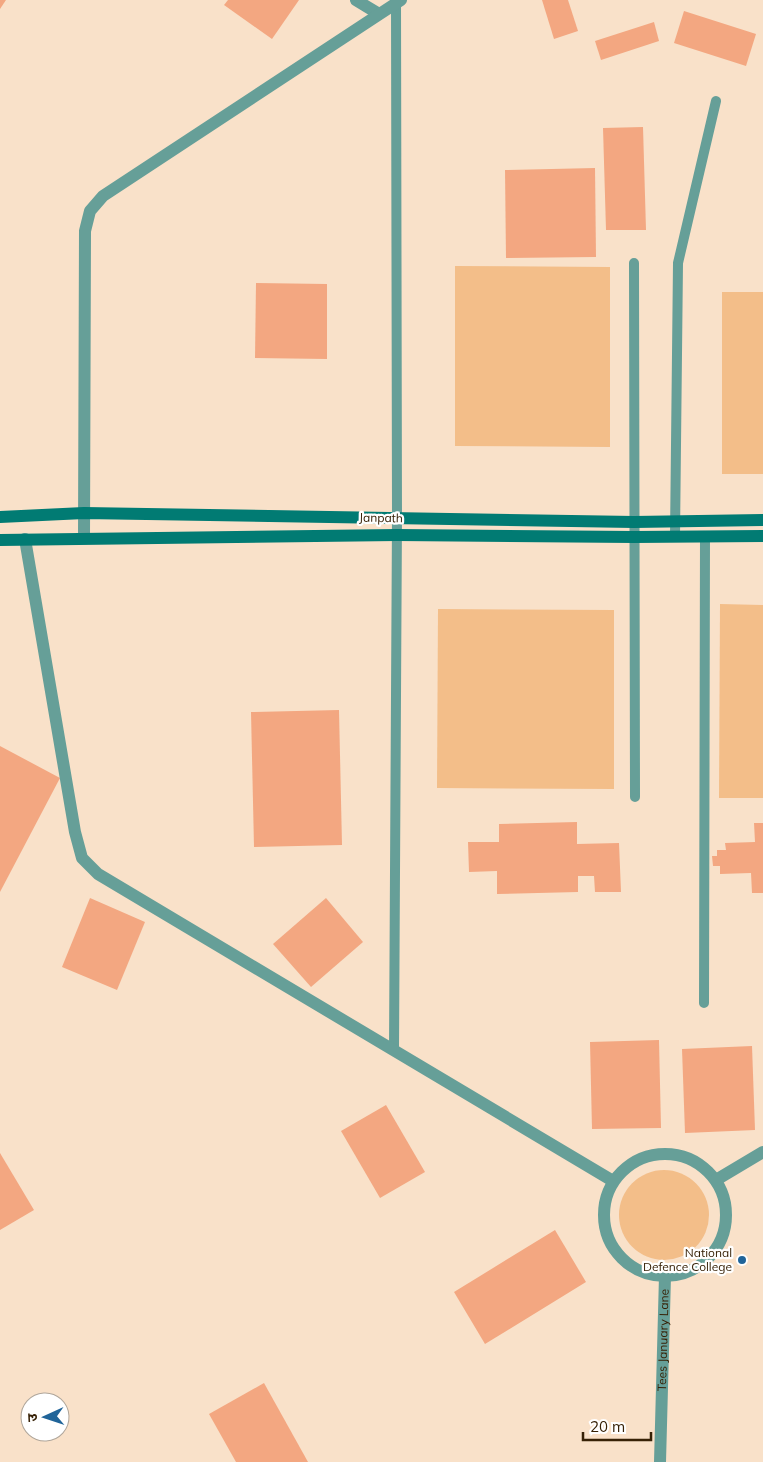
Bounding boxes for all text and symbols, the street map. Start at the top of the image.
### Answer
street label: Janpath [359,510,403,525]
place label: National Defence College [643,1245,732,1274]
marker: National Defence College [736,1254,748,1266]
street label: Tees January Lane [654,1289,672,1391]
north arrow [20,1392,70,1442]
scale bar [583,1410,650,1442]
text: उ [23,1412,41,1422]
text: 20 m [590,1417,625,1436]

